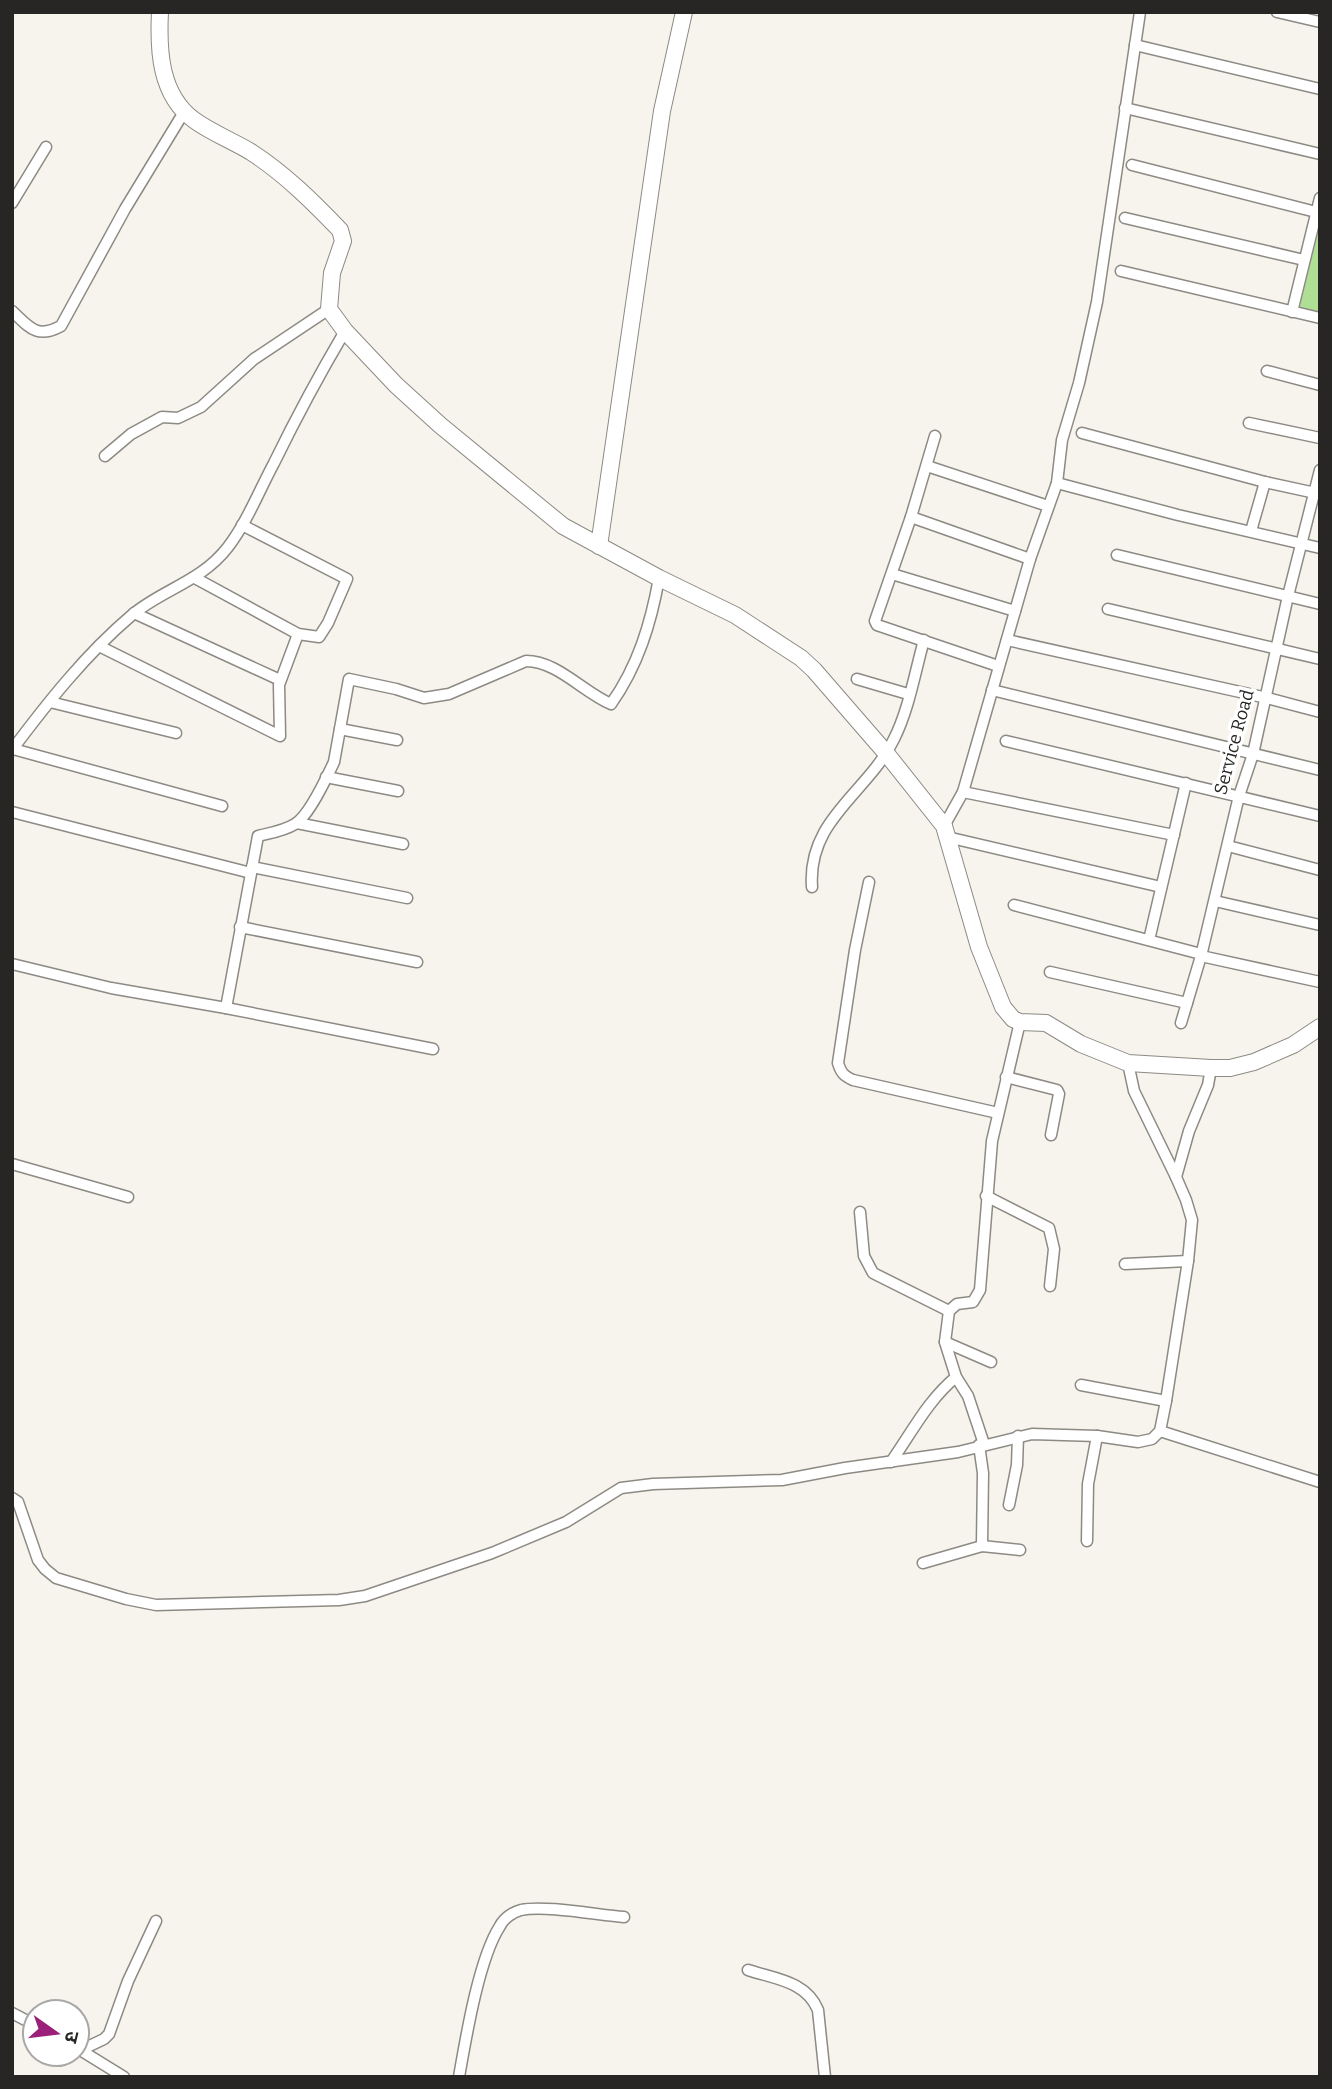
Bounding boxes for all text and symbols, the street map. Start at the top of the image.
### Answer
street label: Service Road [1209,687,1259,797]
north arrow [21,1998,91,2068]
text: उ [59,2029,85,2046]

